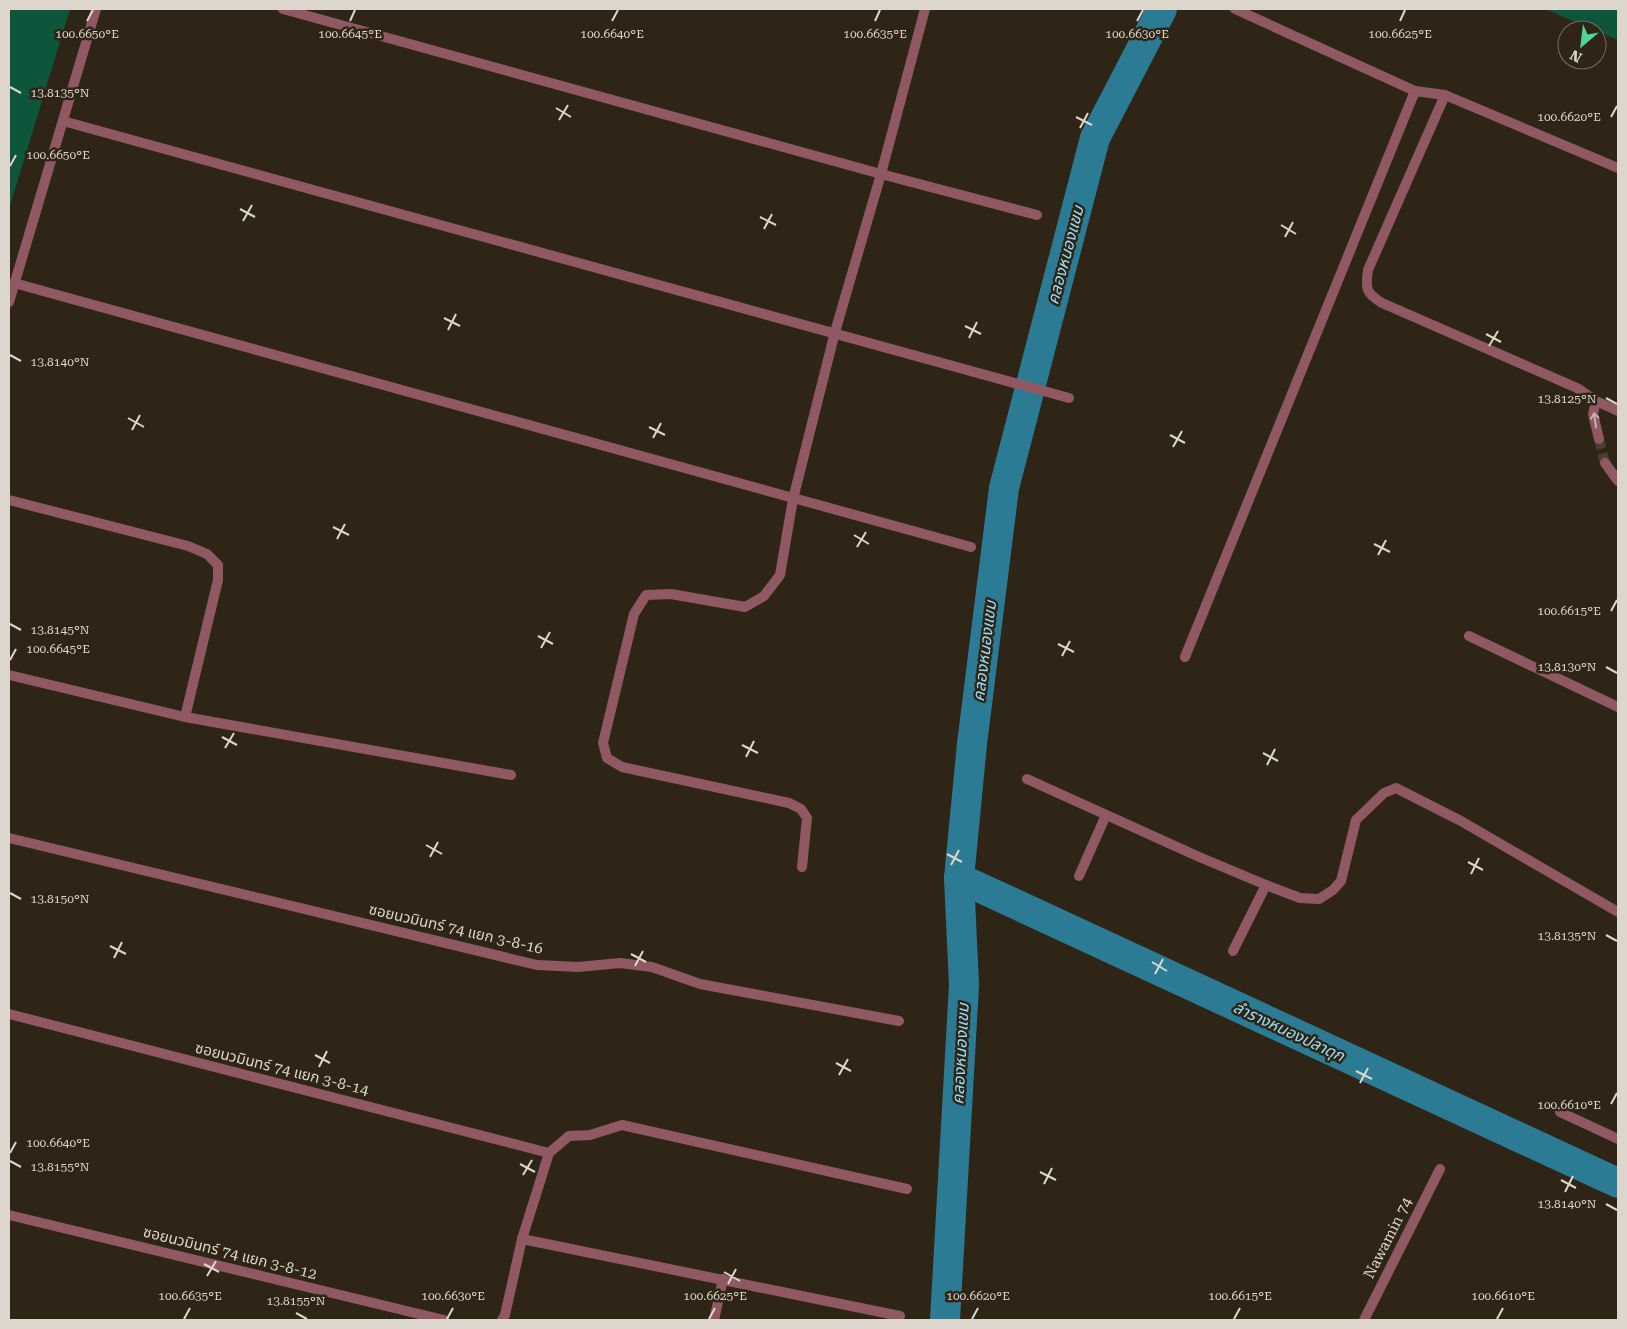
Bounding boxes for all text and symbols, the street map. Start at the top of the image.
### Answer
north arrow [1557,20,1607,70]
text: 100.6650°E [55,27,119,41]
text: 100.6645°E [318,27,382,41]
text: 100.6640°E [580,27,644,41]
text: 100.6635°E [843,27,907,41]
text: 100.6630°E [1105,27,1169,41]
text: 100.6625°E [1368,27,1432,41]
text: N [1567,47,1584,66]
text: 13.8135°N [31,86,90,100]
text: 100.6620°E [1537,110,1601,124]
text: 100.6650°E [26,148,90,162]
water label: คลองหนองแขม [1043,203,1088,306]
text: 13.8140°N [31,355,90,369]
text: 13.8125°N [1538,392,1597,406]
one-way arrow [1590,412,1600,428]
water label: คลองหนองแขม [969,599,1000,702]
text: 100.6615°E [1537,604,1601,618]
text: 13.8145°N [31,623,90,637]
text: 100.6645°E [26,642,90,656]
text: 13.8130°N [1538,660,1597,674]
text: 13.8150°N [31,892,90,906]
street label: ซอยนวมินทร์ 74 แยก 3-8-16 [367,900,545,958]
text: 13.8135°N [1538,929,1597,943]
water label: ลำรางหนองปลาดุก [1230,997,1349,1067]
water label: คลองหนองแขม [948,1002,973,1105]
street label: ซอยนวมินทร์ 74 แยก 3-8-14 [193,1039,371,1099]
text: 100.6610°E [1537,1098,1601,1112]
text: 100.6640°E [26,1136,90,1150]
text: 13.8155°N [31,1160,90,1174]
street label: Nawamin 74 [1360,1194,1416,1282]
text: 13.8140°N [1538,1197,1597,1211]
street label: ซอยนวมินทร์ 74 แยก 3-8-12 [141,1223,319,1283]
text: 100.6635°E [158,1289,222,1303]
text: 100.6630°E [421,1289,485,1303]
text: 100.6625°E [683,1289,747,1303]
text: 100.6620°E [946,1289,1010,1303]
text: 100.6615°E [1208,1289,1272,1303]
text: 100.6610°E [1471,1289,1535,1303]
text: 13.8155°N [267,1294,326,1308]

